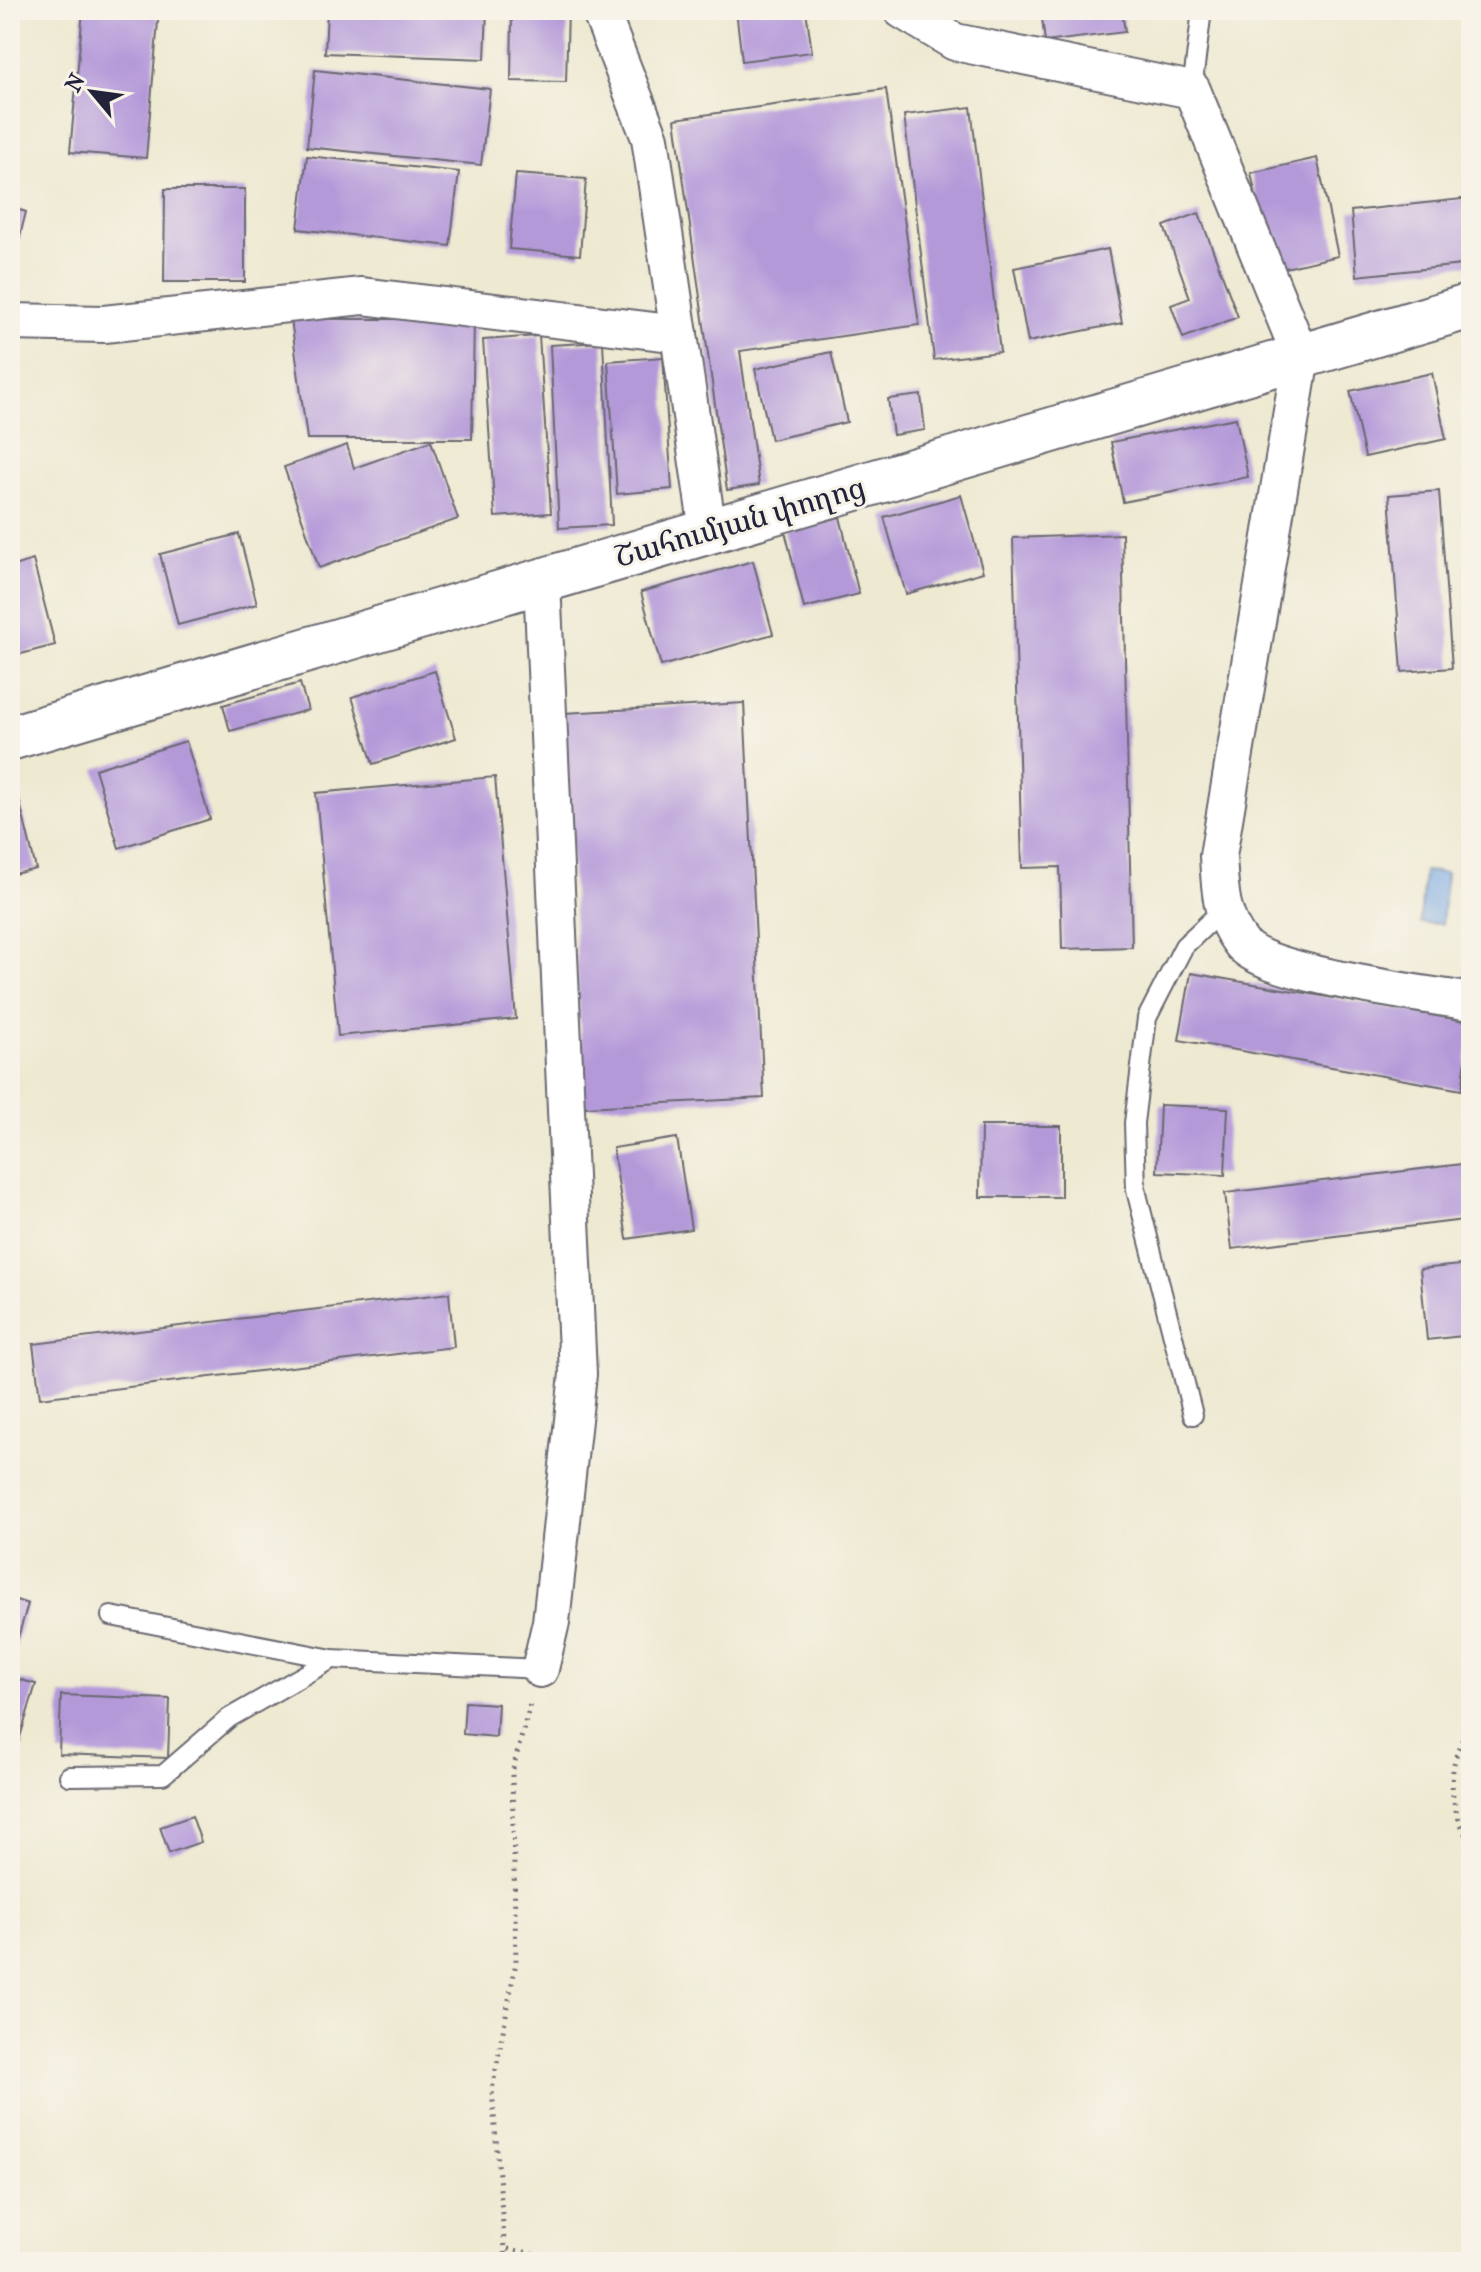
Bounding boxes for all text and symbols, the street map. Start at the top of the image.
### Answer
north arrow [52,52,132,132]
text: N [60,69,91,96]
street label: Շահումյան փողոց [611,470,869,575]

